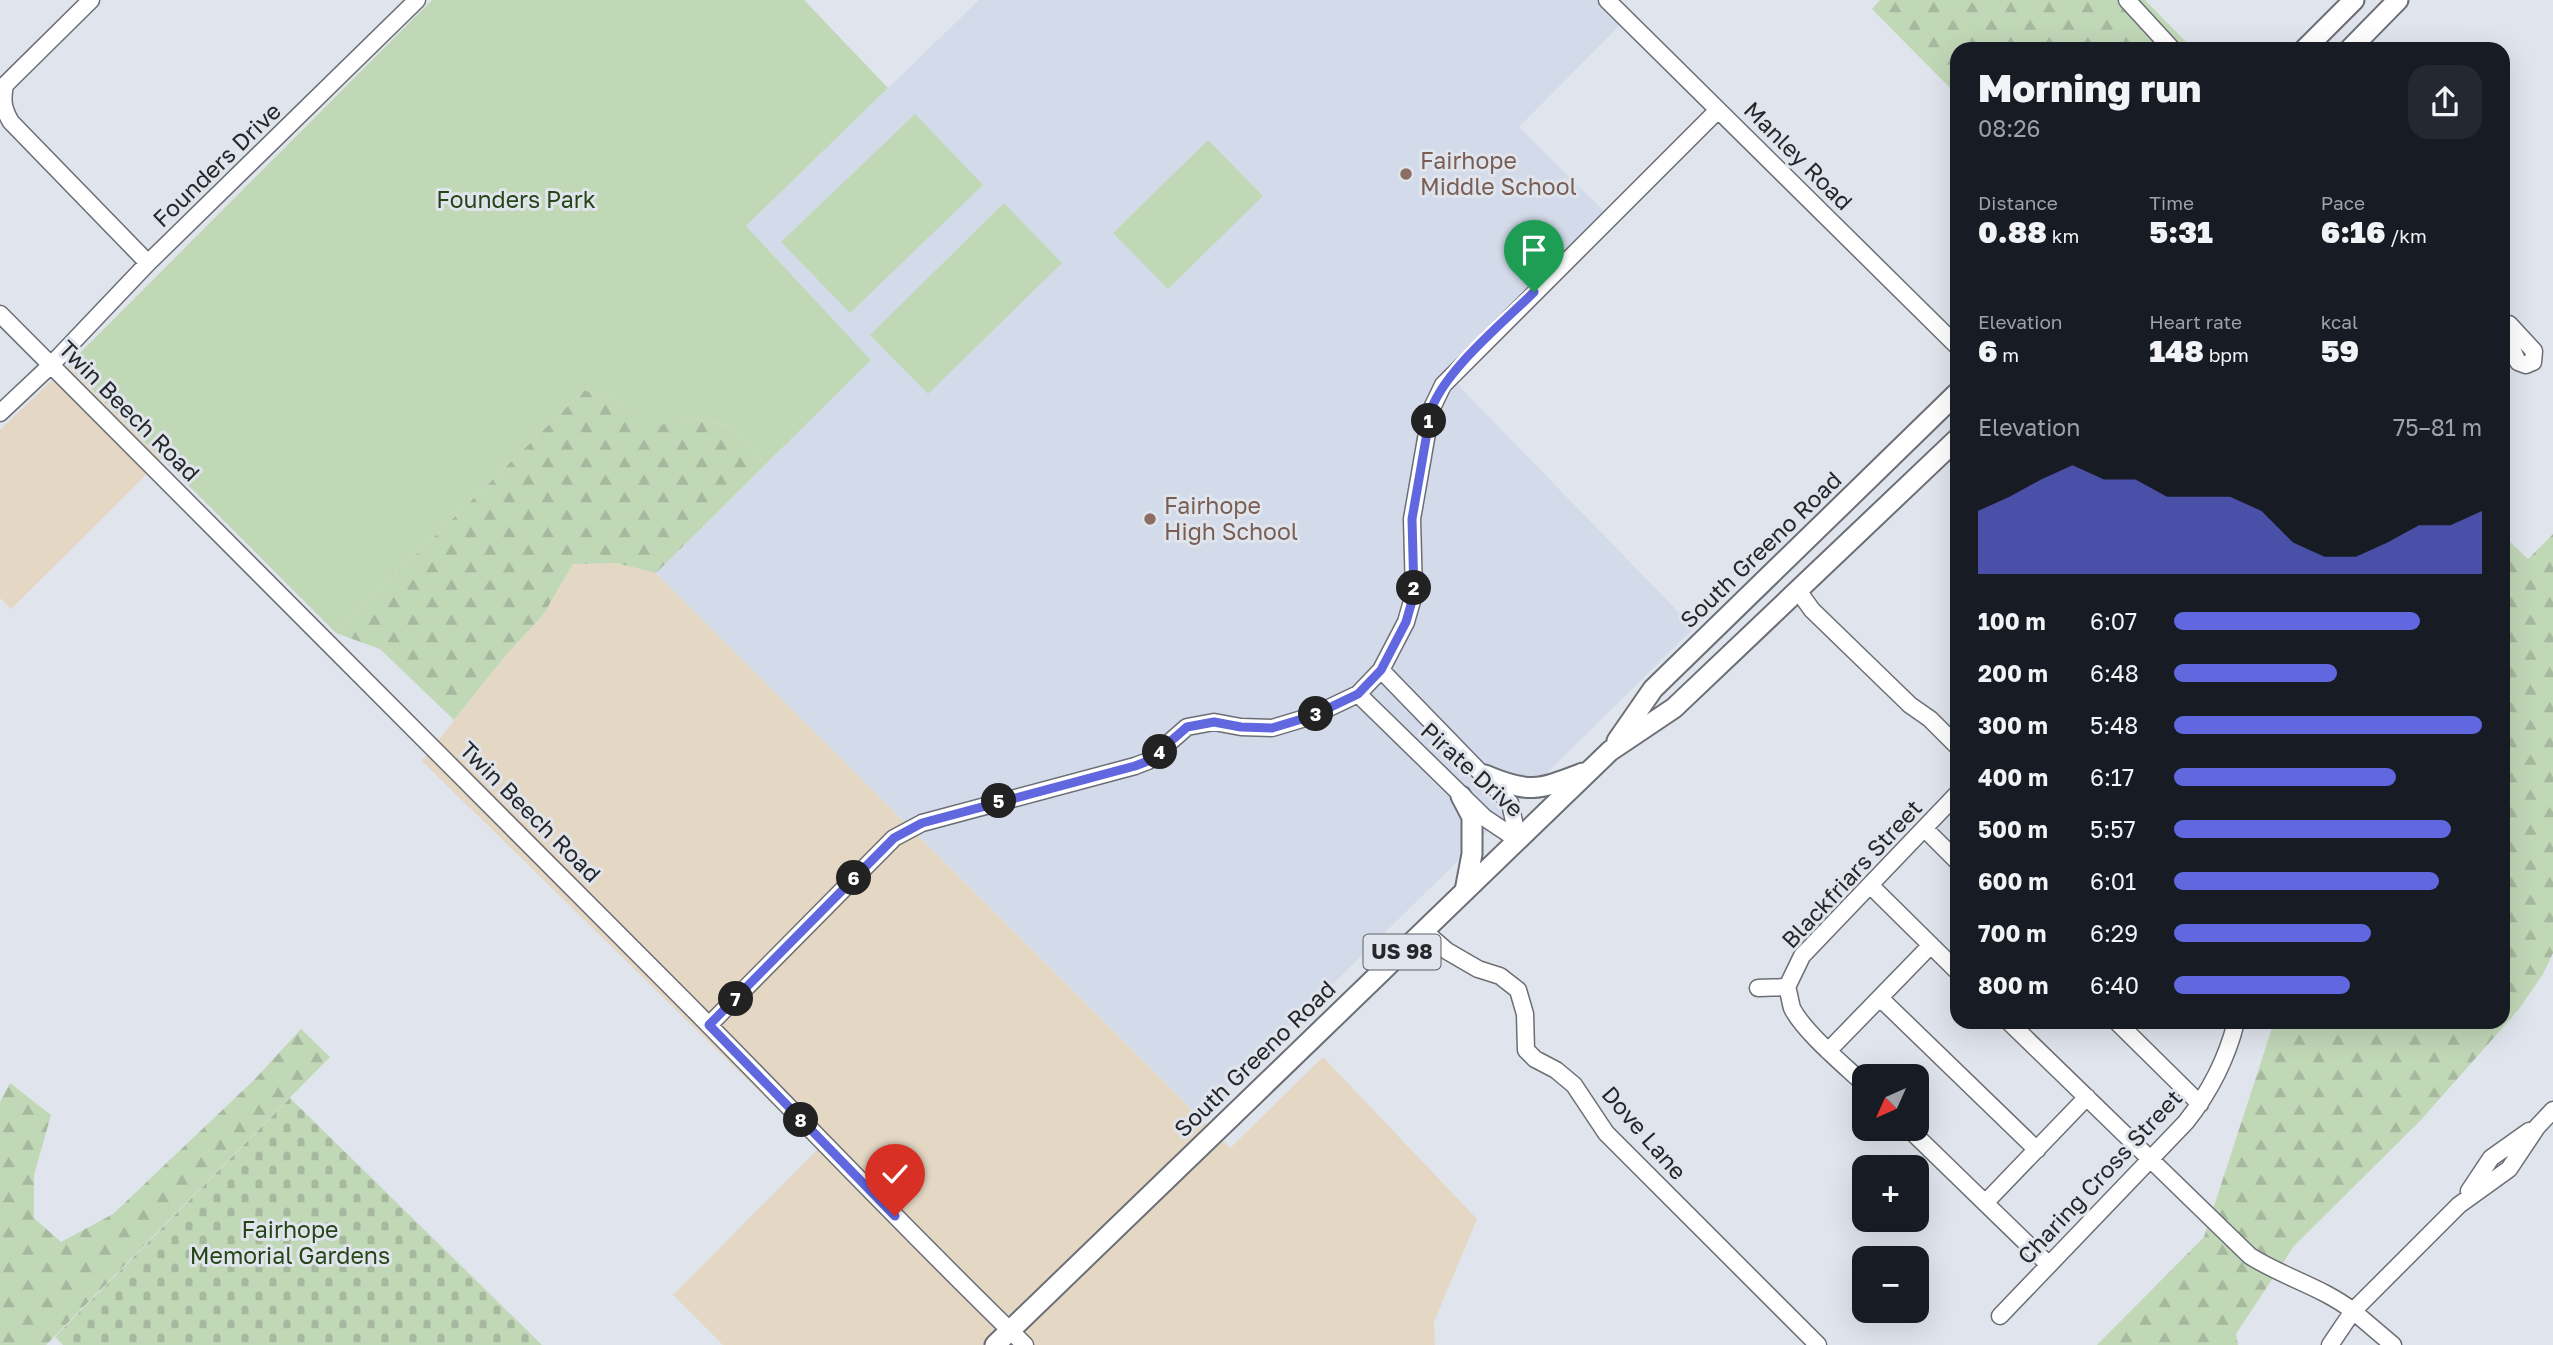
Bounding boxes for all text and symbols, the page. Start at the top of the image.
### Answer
text: Morning run [1978,65,2201,110]
button: share [2408,65,2482,139]
street label: Manley Road [1739,95,1859,215]
street label: Founders Drive [147,96,286,232]
text: 08:26 [1978,114,2040,142]
place label: Fairhope Middle School [1420,146,1577,200]
marker: Fairhope Middle School [1398,166,1414,182]
park label: Founders Park [436,185,596,213]
text: Distance [1978,191,2058,214]
text: Time [2149,191,2194,214]
text: Pace [2321,191,2365,214]
text: 0.88 [1978,214,2047,250]
text: 5:31 [2149,214,2213,250]
text: 6:16 [2321,214,2385,250]
pin [1504,220,1564,292]
text: km [2047,224,2079,247]
text: /km [2385,224,2427,247]
icon: arrive [1515,231,1553,269]
text: Elevation [1978,310,2063,333]
text: Heart rate [2149,310,2242,333]
text: kcal [2321,310,2358,333]
text: 6 [1978,333,1998,369]
text: 148 [2149,333,2204,369]
text: 59 [2321,333,2359,369]
street label: Twin Beech Road [53,334,206,487]
text: m [1998,343,2019,366]
text: bpm [2204,343,2249,366]
pin: 1 [1412,404,1446,438]
text: 1 [1424,409,1433,432]
text: Elevation [1978,413,2080,441]
text: 75–81 m [2393,413,2482,441]
street label: South Greeno Road [1674,465,1847,633]
place label: Fairhope High School [1164,491,1298,545]
marker: Fairhope High School [1142,511,1158,527]
pin: 2 [1396,570,1432,606]
text: 2 [1408,576,1419,599]
text: 100 m [1978,607,2046,635]
text: 6:07 [2090,607,2137,635]
text: 200 m [1978,659,2048,687]
text: 6:48 [2090,659,2139,687]
pin: 3 [1298,696,1334,732]
text: 3 [1310,702,1321,725]
text: 300 m [1978,711,2048,739]
text: 5:48 [2090,711,2138,739]
street label: Pirate Drive [1416,716,1530,822]
pin: 4 [1142,734,1178,770]
street label: Twin Beech Road [454,735,607,888]
text: 4 [1154,740,1165,763]
text: 400 m [1978,763,2048,791]
text: 6:17 [2090,763,2134,791]
pin: 5 [982,784,1016,818]
text: 5 [993,789,1004,812]
street label: Blackfriars Street [1775,793,1927,953]
text: 500 m [1978,815,2048,843]
text: 5:57 [2090,815,2136,843]
pin: 6 [836,860,872,896]
text: 6 [847,866,860,889]
text: 600 m [1978,867,2048,895]
text: 6:01 [2090,867,2136,895]
text: 700 m [1978,919,2046,947]
text: 6:29 [2090,919,2138,947]
road number: US 98 [1364,934,1440,970]
text: 800 m [1978,971,2049,999]
text: 6:40 [2090,971,2139,999]
street label: South Greeno Road [1168,974,1341,1142]
pin: 7 [718,982,754,1016]
text: 7 [730,987,741,1010]
north arrow [1852,1064,1928,1141]
map controls [1852,1064,1929,1323]
street label: Dove Lane [1597,1080,1693,1185]
street label: Charing Cross Street [2011,1083,2187,1269]
pin: 8 [784,1102,818,1138]
text: 8 [794,1108,807,1131]
pin [865,1144,925,1216]
icon: check [876,1155,914,1193]
button: + [1852,1155,1929,1232]
park label: Fairhope Memorial Gardens [190,1215,390,1269]
button: − [1852,1246,1929,1323]

